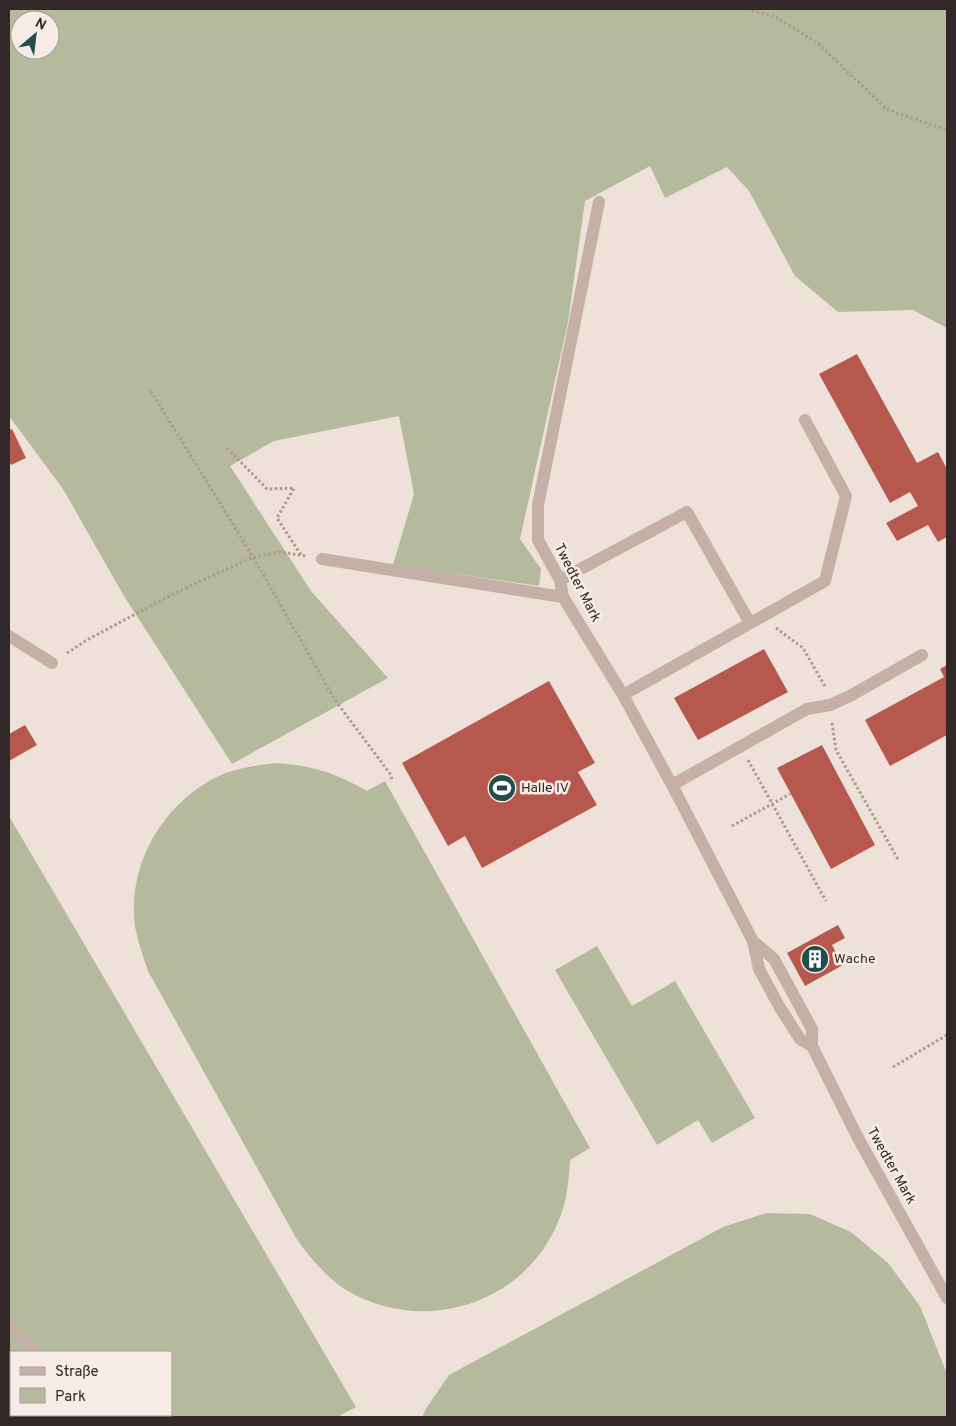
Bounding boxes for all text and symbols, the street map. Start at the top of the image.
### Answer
north arrow [10,10,60,60]
text: N [32,15,49,35]
street label: Twedter Mark [550,541,604,625]
sports icon: Halle IV [487,773,517,803]
place label: Halle IV [521,780,569,797]
building icon: Wache [800,944,830,974]
place label: Wache [834,951,876,968]
street label: Twedter Mark [863,1124,919,1208]
legend [10,1351,172,1416]
text: Straße [55,1363,99,1382]
text: Park [55,1388,86,1407]

